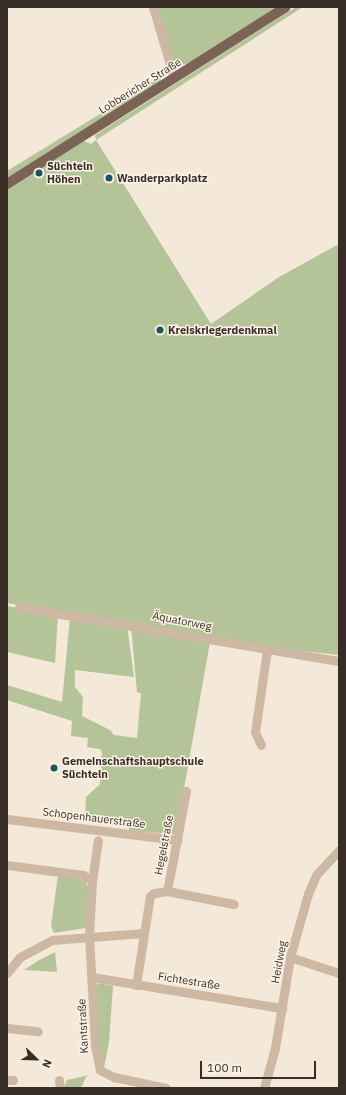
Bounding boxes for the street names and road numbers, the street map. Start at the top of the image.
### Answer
street label: Lobbericher Straße [96,55,184,117]
street label: Äquatorweg [151,609,213,633]
street label: Schopenhauerstraße [42,805,146,831]
street label: Hegelstraße [152,814,176,876]
street label: Heidweg [268,940,290,984]
street label: Fichtestraße [157,970,221,992]
street label: Kantstraße [75,998,91,1054]

